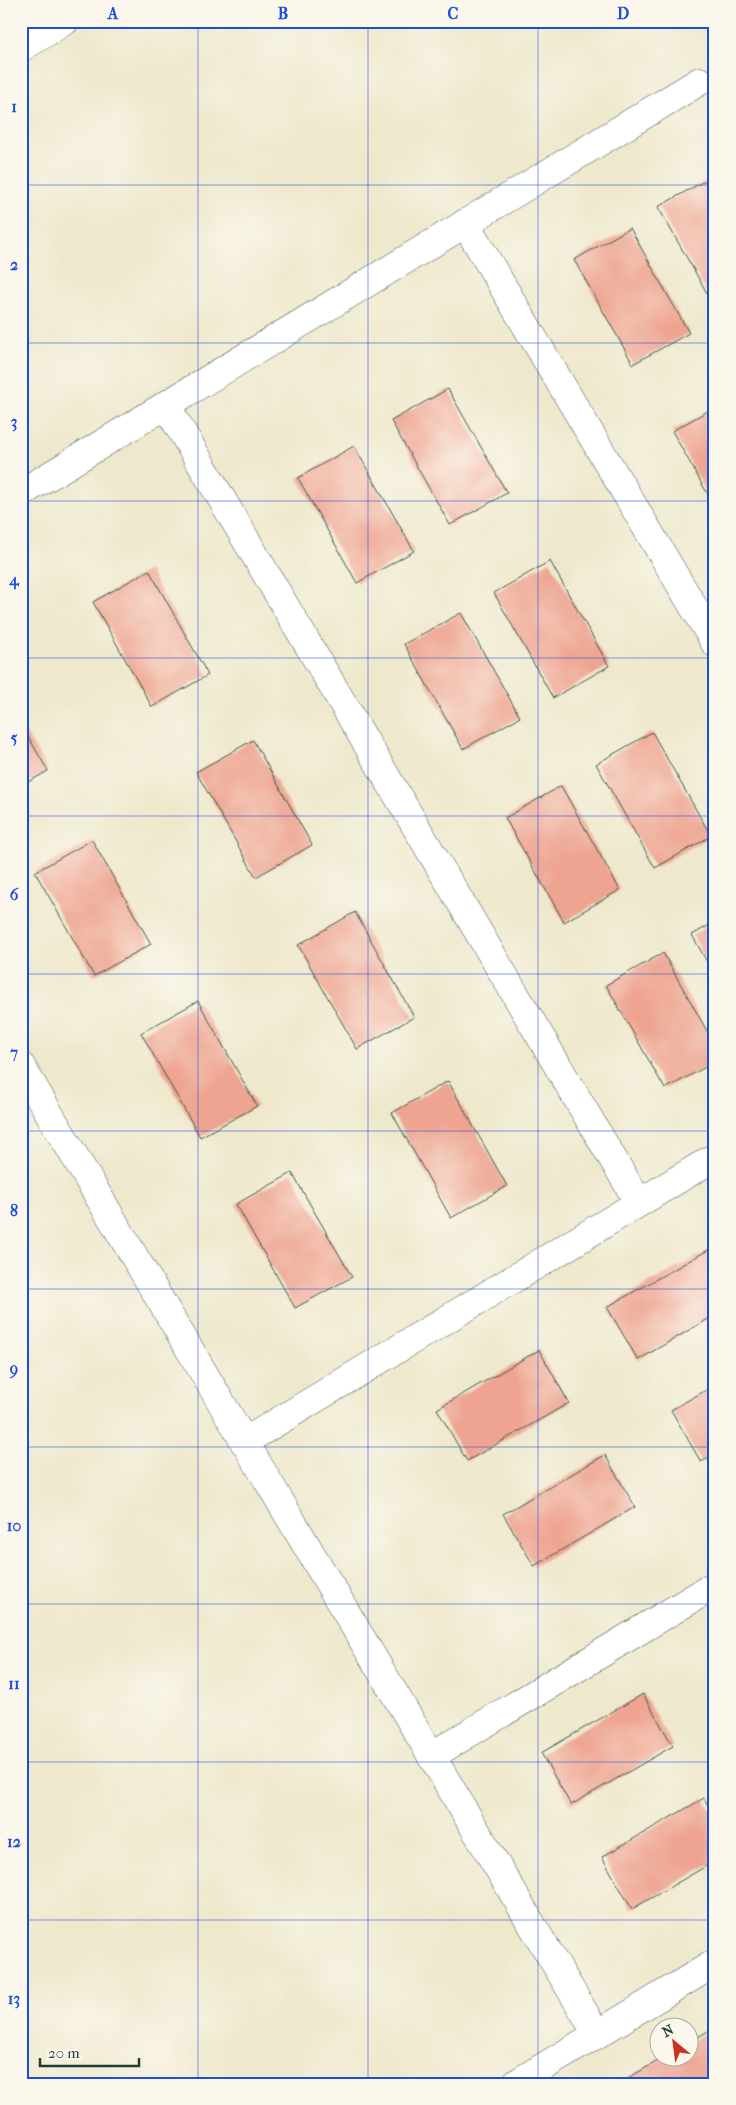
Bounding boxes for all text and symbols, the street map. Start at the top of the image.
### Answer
text: A [107,4,119,23]
text: B [278,4,288,23]
text: C [448,4,459,23]
text: D [617,4,629,23]
text: 1 [11,97,17,116]
text: 2 [10,255,18,274]
text: 3 [11,412,17,432]
text: 4 [8,570,20,590]
text: 5 [11,728,18,747]
text: 6 [10,885,19,904]
text: 7 [9,1043,18,1062]
text: 8 [10,1201,18,1220]
text: 9 [9,1359,18,1379]
text: 10 [7,1516,21,1535]
text: 11 [8,1674,20,1693]
text: 12 [7,1832,21,1851]
text: 13 [8,1989,20,2009]
north arrow [648,2018,698,2068]
text: N [659,2021,677,2041]
scale bar [40,2035,139,2067]
text: 20 m [48,2044,80,2062]

